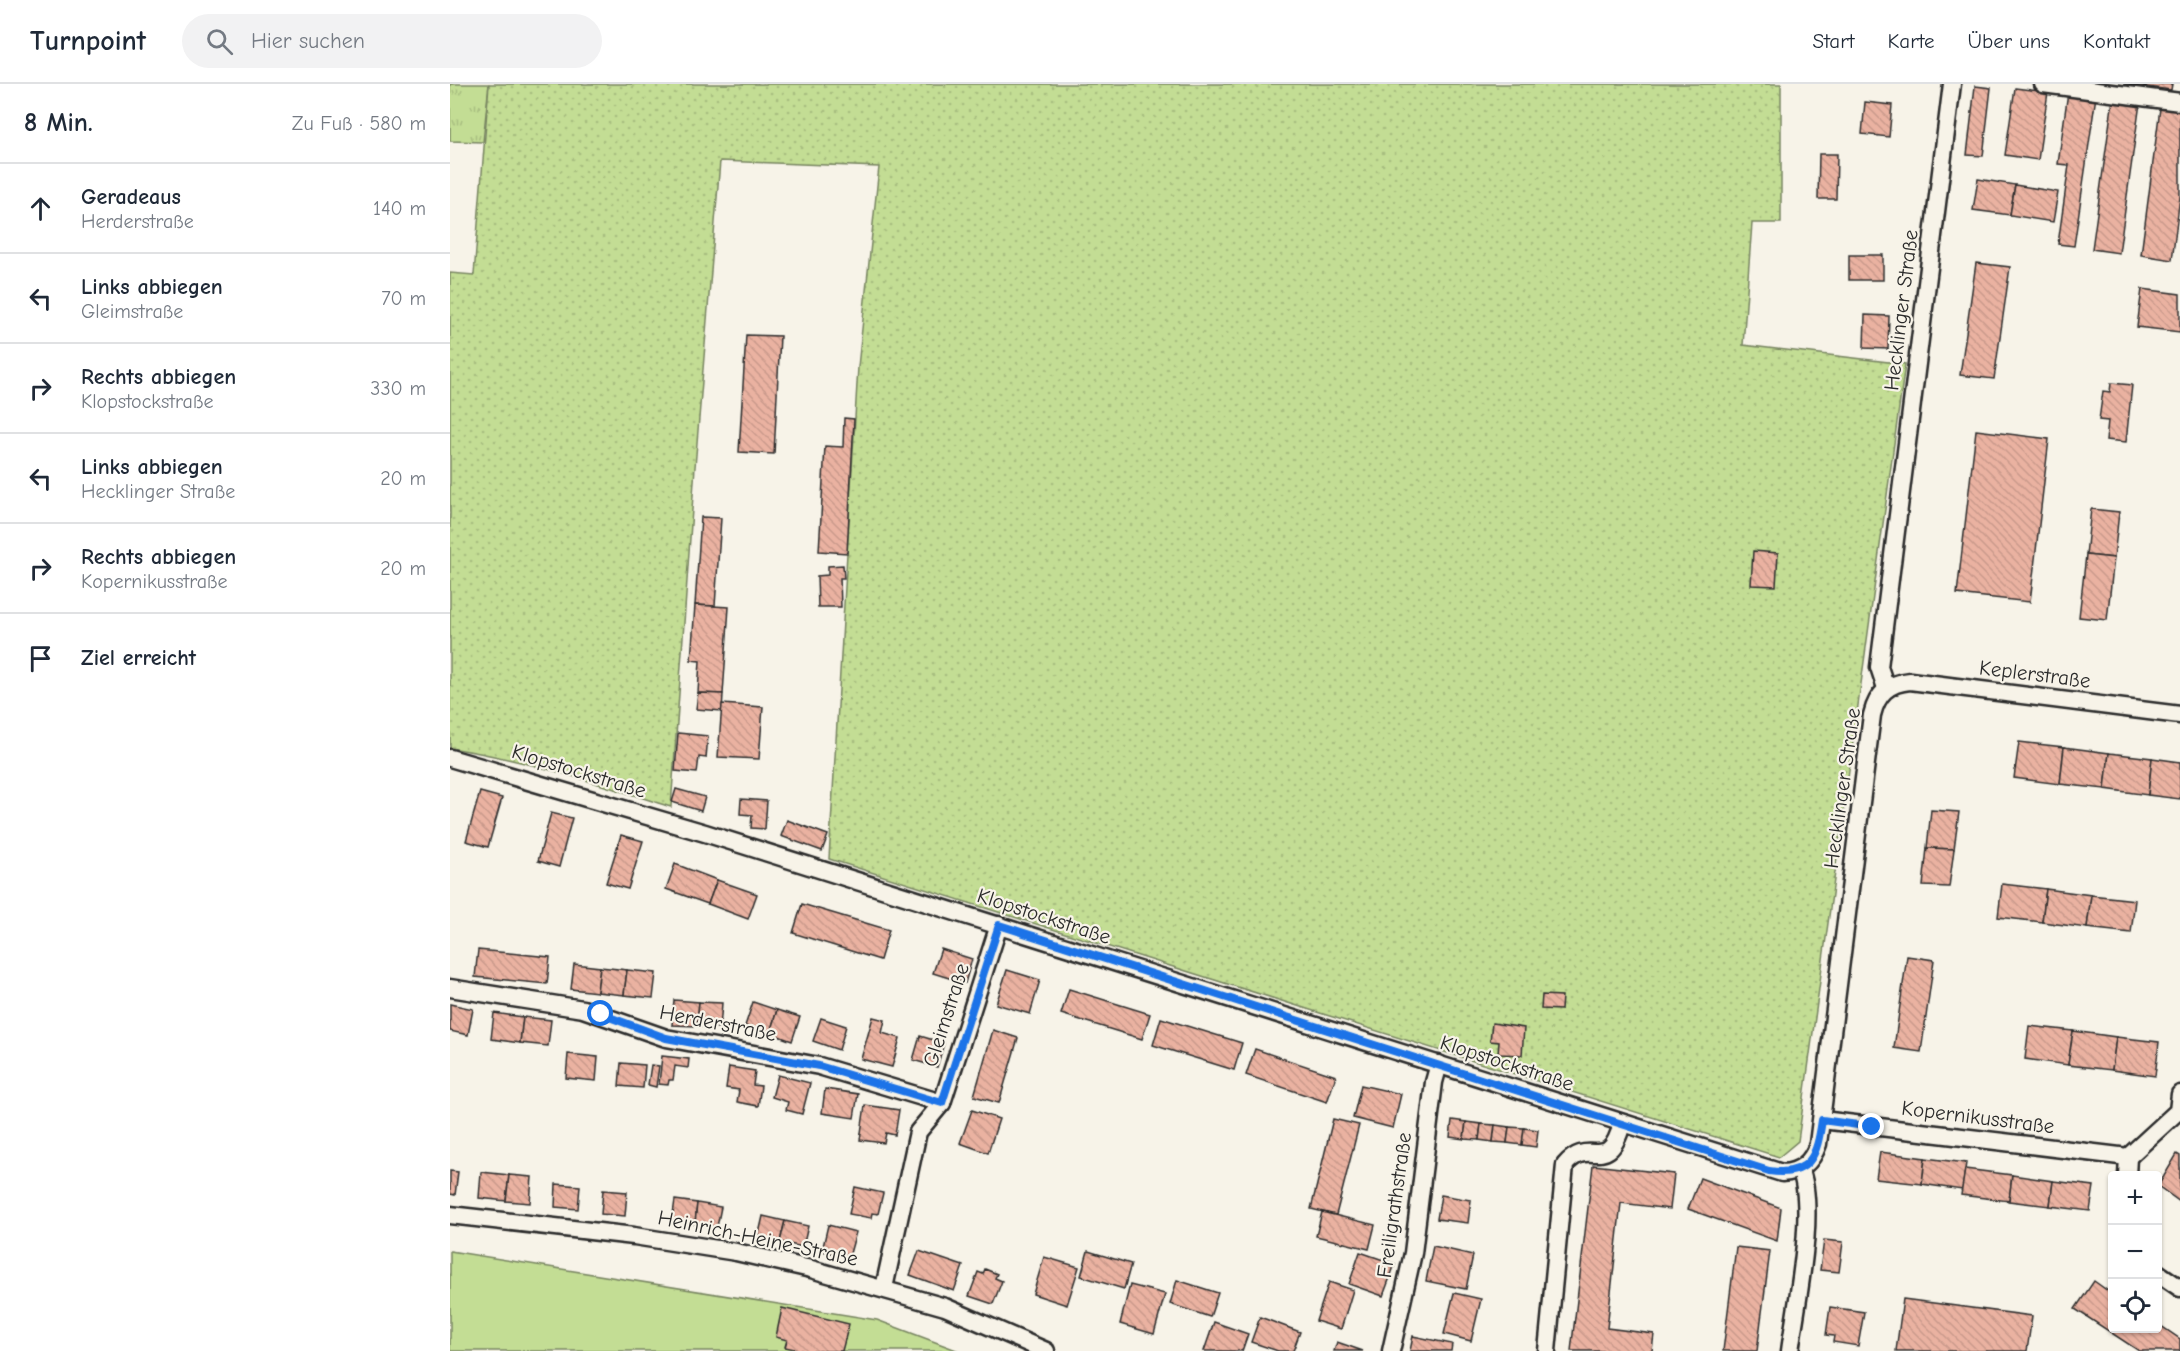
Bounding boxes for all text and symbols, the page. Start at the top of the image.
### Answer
search box [182,14,602,68]
text: Turnpoint [30,25,146,57]
icon: search [203,25,236,58]
text: Hier suchen [251,28,365,54]
text: Start [1812,29,1855,53]
text: Karte [1888,29,1934,53]
text: Über uns [1967,29,2050,53]
text: Kontakt [2083,29,2150,53]
text: 8 Min. [24,108,93,138]
text: Zu Fuß · 580 m [292,112,426,135]
text: Geradeaus [81,184,181,210]
icon: ahead [24,192,57,225]
text: 140 m [373,197,426,220]
text: Herderstraße [81,210,194,233]
street label: Hecklinger Straße [1879,228,1923,392]
text: Links abbiegen [81,274,223,300]
icon: left [24,282,57,315]
text: 70 m [381,287,426,310]
text: Gleimstraße [81,300,183,323]
text: Rechts abbiegen [81,364,236,390]
icon: right [24,372,57,405]
text: 330 m [370,377,426,400]
text: Klopstockstraße [81,390,213,413]
text: Links abbiegen [81,454,223,480]
icon: left [24,462,57,495]
text: 20 m [380,467,426,490]
text: Hecklinger Straße [81,480,235,503]
text: Rechts abbiegen [81,544,236,570]
icon: right [24,552,57,585]
text: 20 m [380,557,426,580]
text: Kopernikusstraße [81,570,228,593]
icon: arrive [24,642,57,675]
text: Ziel erreicht [81,645,196,671]
street label: Keplerstraße [1978,655,2092,693]
street label: Hecklinger Straße [1819,706,1865,870]
street label: Klopstockstraße [509,739,649,803]
street label: Klopstockstraße [974,883,1114,949]
street label: Gleimstraße [918,960,974,1070]
route start [587,1000,613,1026]
street label: Herderstraße [658,1000,778,1046]
street label: Klopstockstraße [1437,1030,1577,1096]
street label: Kopernikusstraße [1900,1096,2056,1138]
route end [1858,1113,1884,1139]
street label: Freiligrathstraße [1372,1131,1416,1279]
map controls [2108,1171,2162,1333]
button: + [2108,1171,2162,1225]
street label: Heinrich-Heine-Straße [656,1205,860,1271]
button: − [2108,1225,2162,1279]
button: locate [2108,1279,2162,1333]

